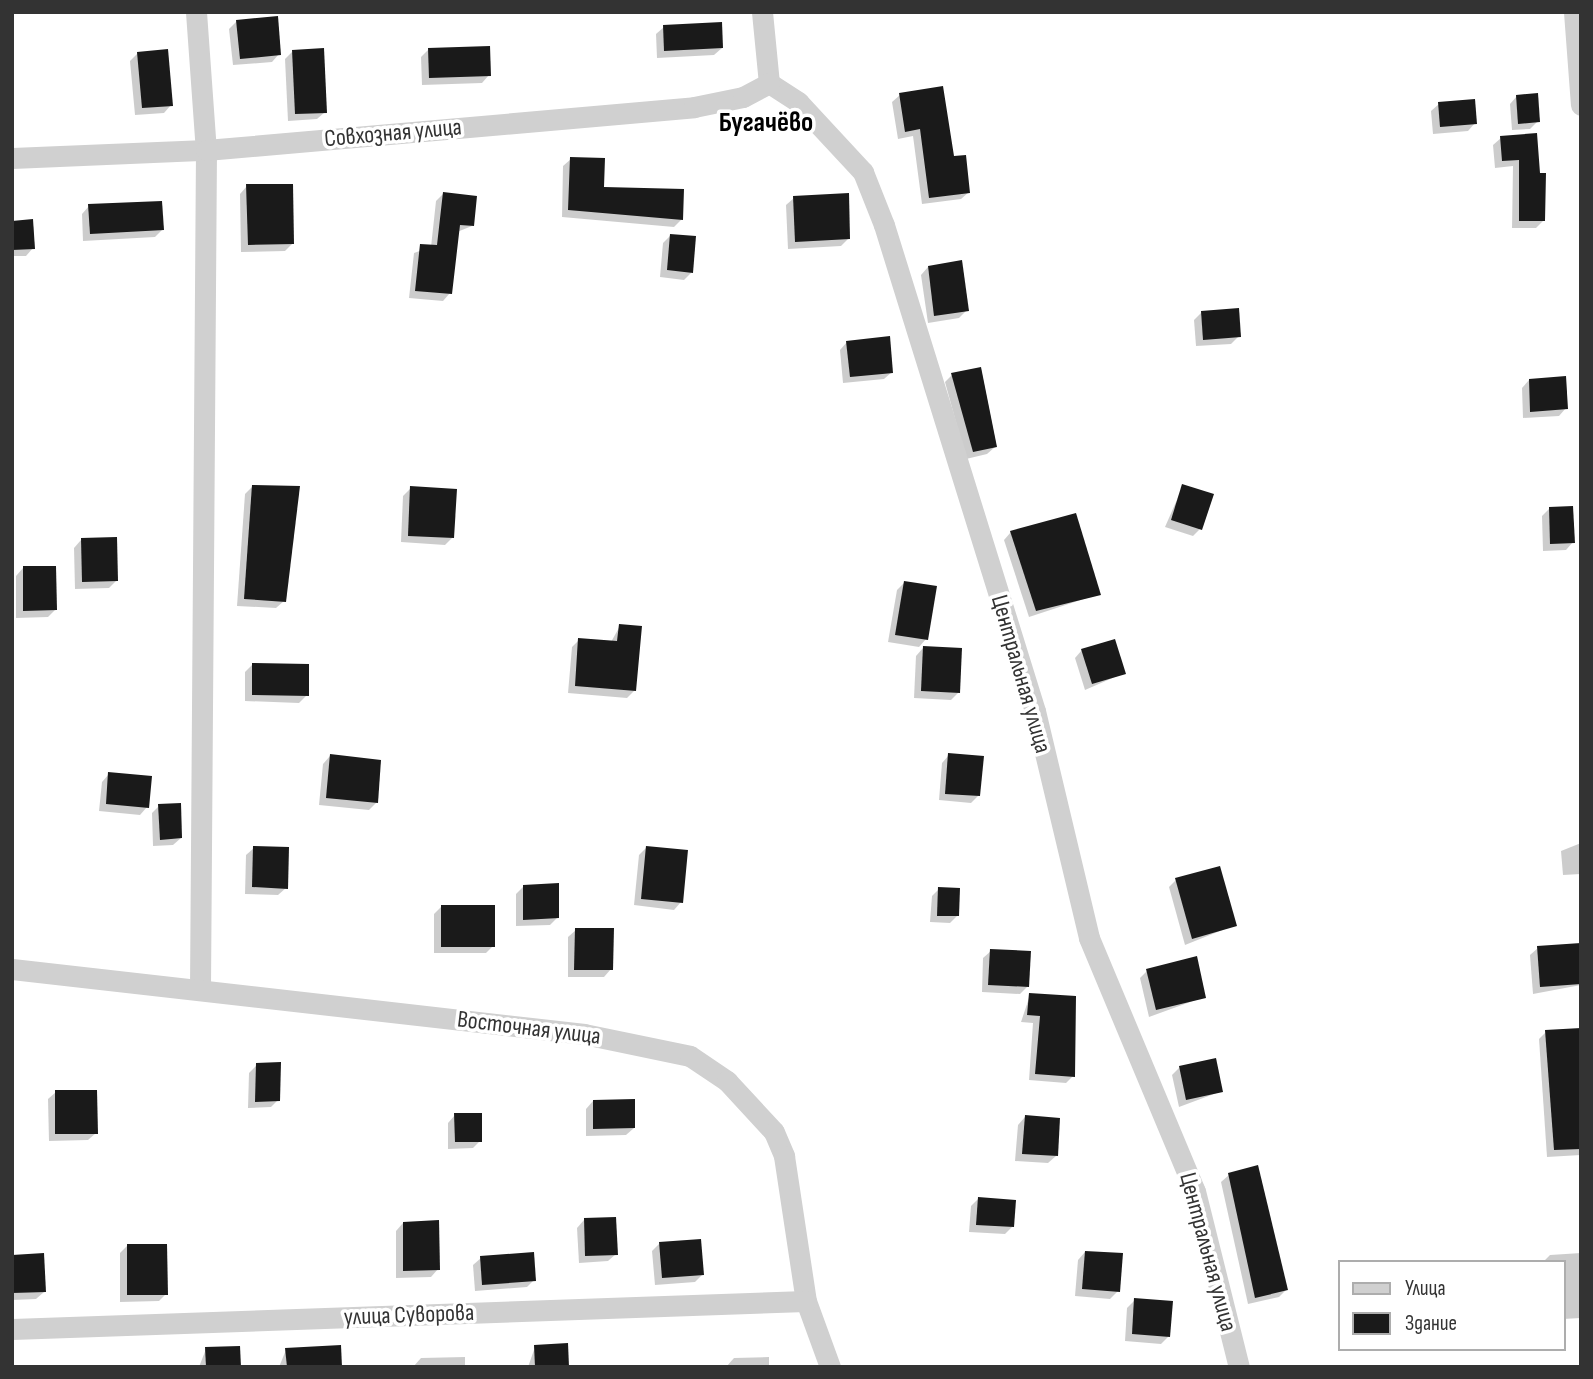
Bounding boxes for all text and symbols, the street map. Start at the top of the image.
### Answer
district label: Бугачёво [719,106,813,140]
street label: Совхозная улица [323,113,463,153]
street label: Центральная улица [985,592,1057,756]
street label: Восточная улица [456,1005,602,1051]
street label: Центральная улица [1173,1169,1243,1335]
legend [1338,1260,1565,1351]
text: Улица [1405,1276,1446,1301]
street label: улица Суворова [343,1298,475,1332]
text: Здание [1405,1311,1457,1336]

